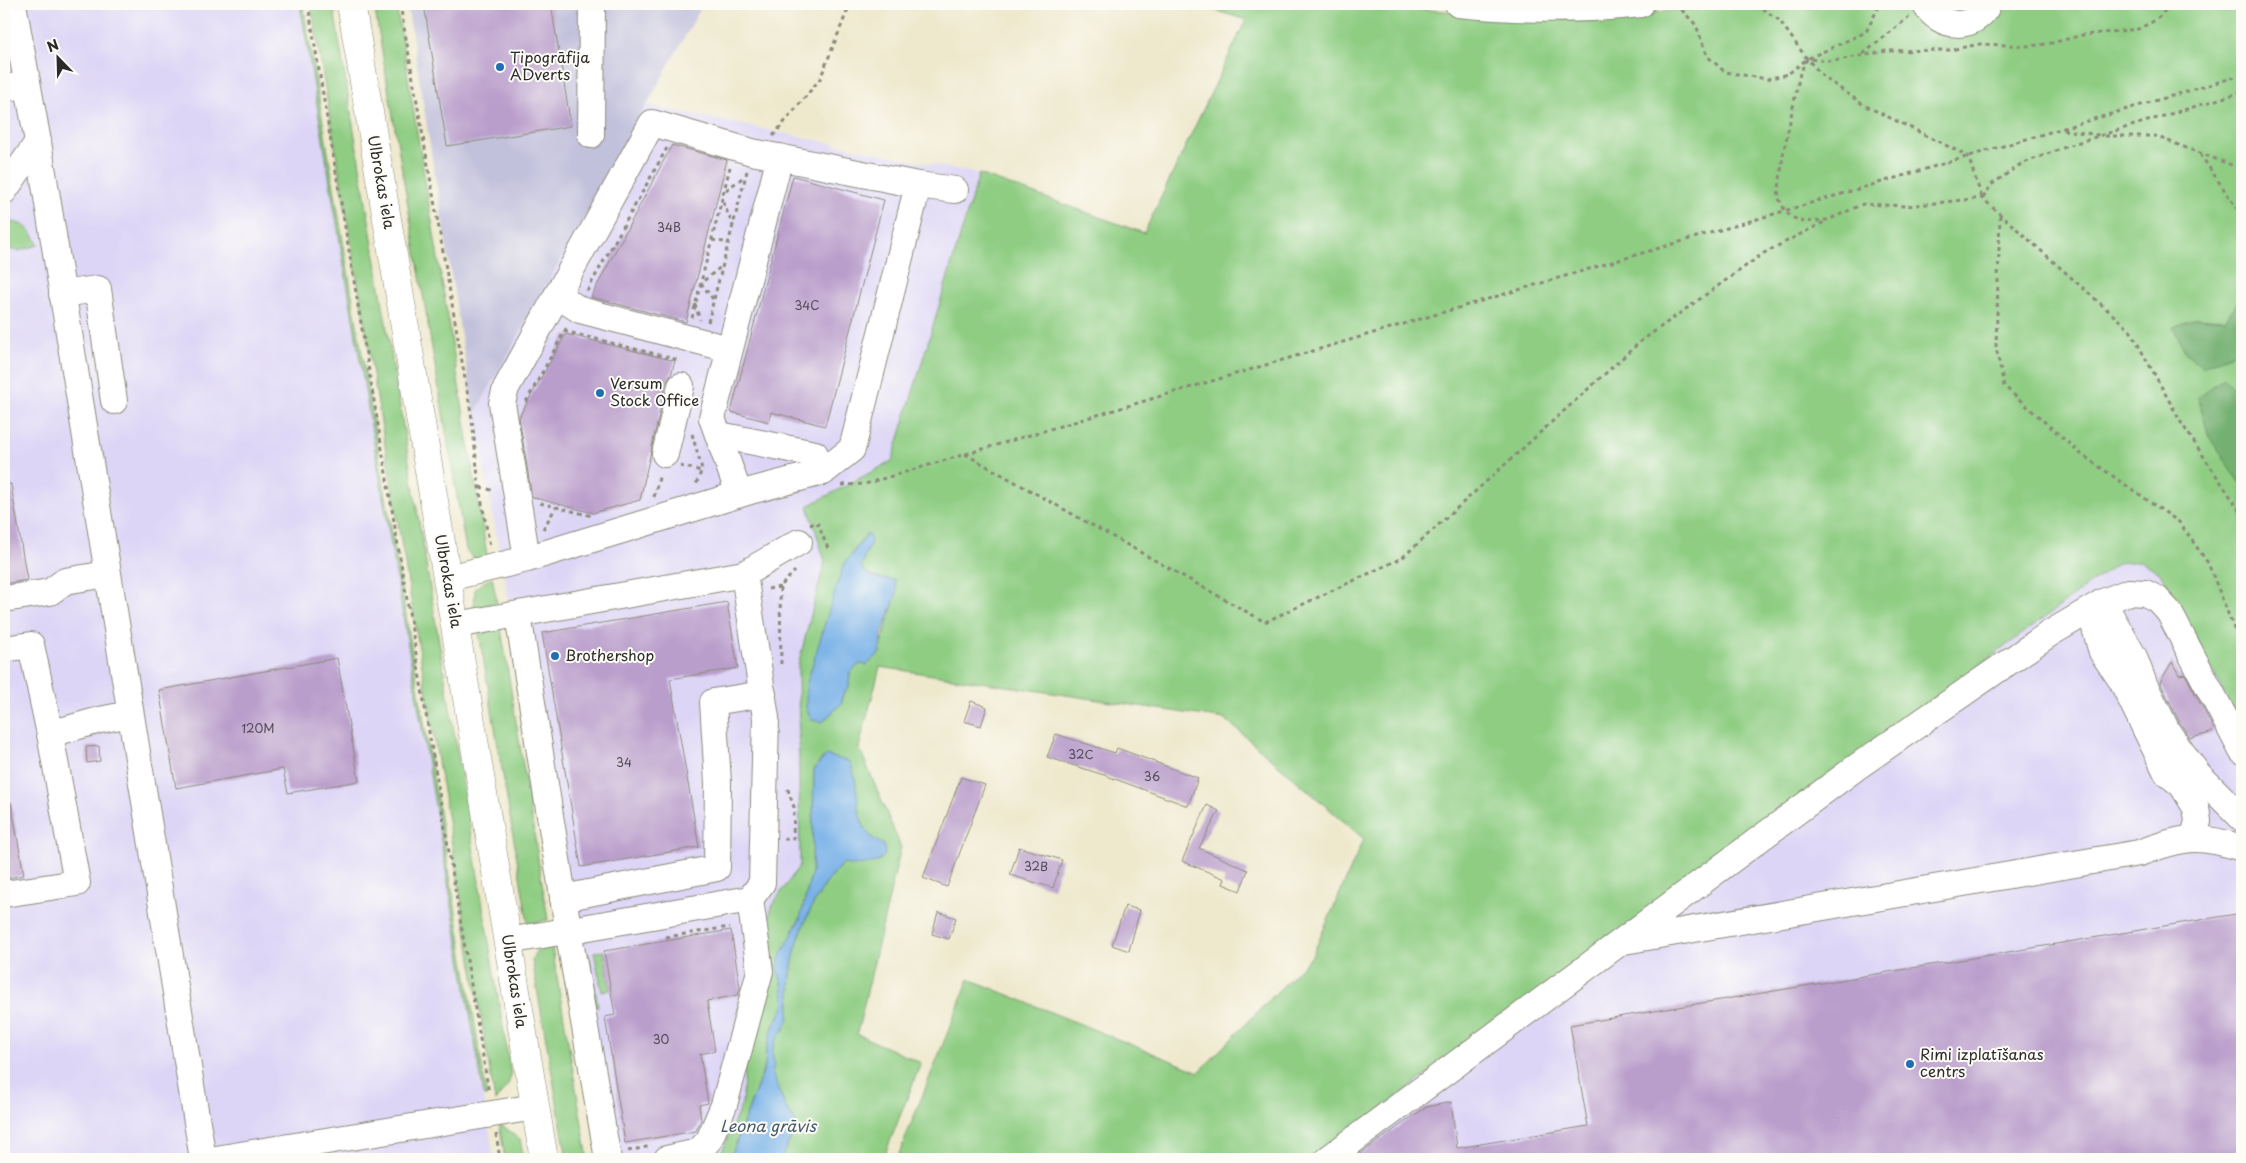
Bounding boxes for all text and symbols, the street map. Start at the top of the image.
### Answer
north arrow [32,32,82,82]
text: N [44,34,62,57]
place label: Tipogrāfija ADverts [510,45,590,85]
marker: Tipogrāfija ADverts [494,61,506,73]
street label: Ulbrokas iela [363,133,402,231]
house number: 34B [657,218,681,236]
house number: 34C [794,296,820,314]
place label: Versum Stock Office [610,371,699,411]
marker: Versum Stock Office [594,387,606,399]
street label: Ulbrokas iela [430,532,469,630]
place label: Brothershop [565,643,654,666]
marker: Brothershop [549,650,561,662]
house number: 120M [241,719,275,737]
house number: 32C [1068,745,1094,763]
house number: 34 [616,753,632,771]
house number: 36 [1144,767,1160,785]
house number: 32B [1024,857,1048,875]
street label: Ulbrokas iela [497,932,534,1030]
house number: 30 [653,1030,670,1048]
place label: Rimi izplatīšanas centrs [1920,1042,2044,1082]
marker: Rimi izplatīšanas centrs [1904,1058,1916,1070]
water label: Leona grāvis [720,1113,818,1137]

